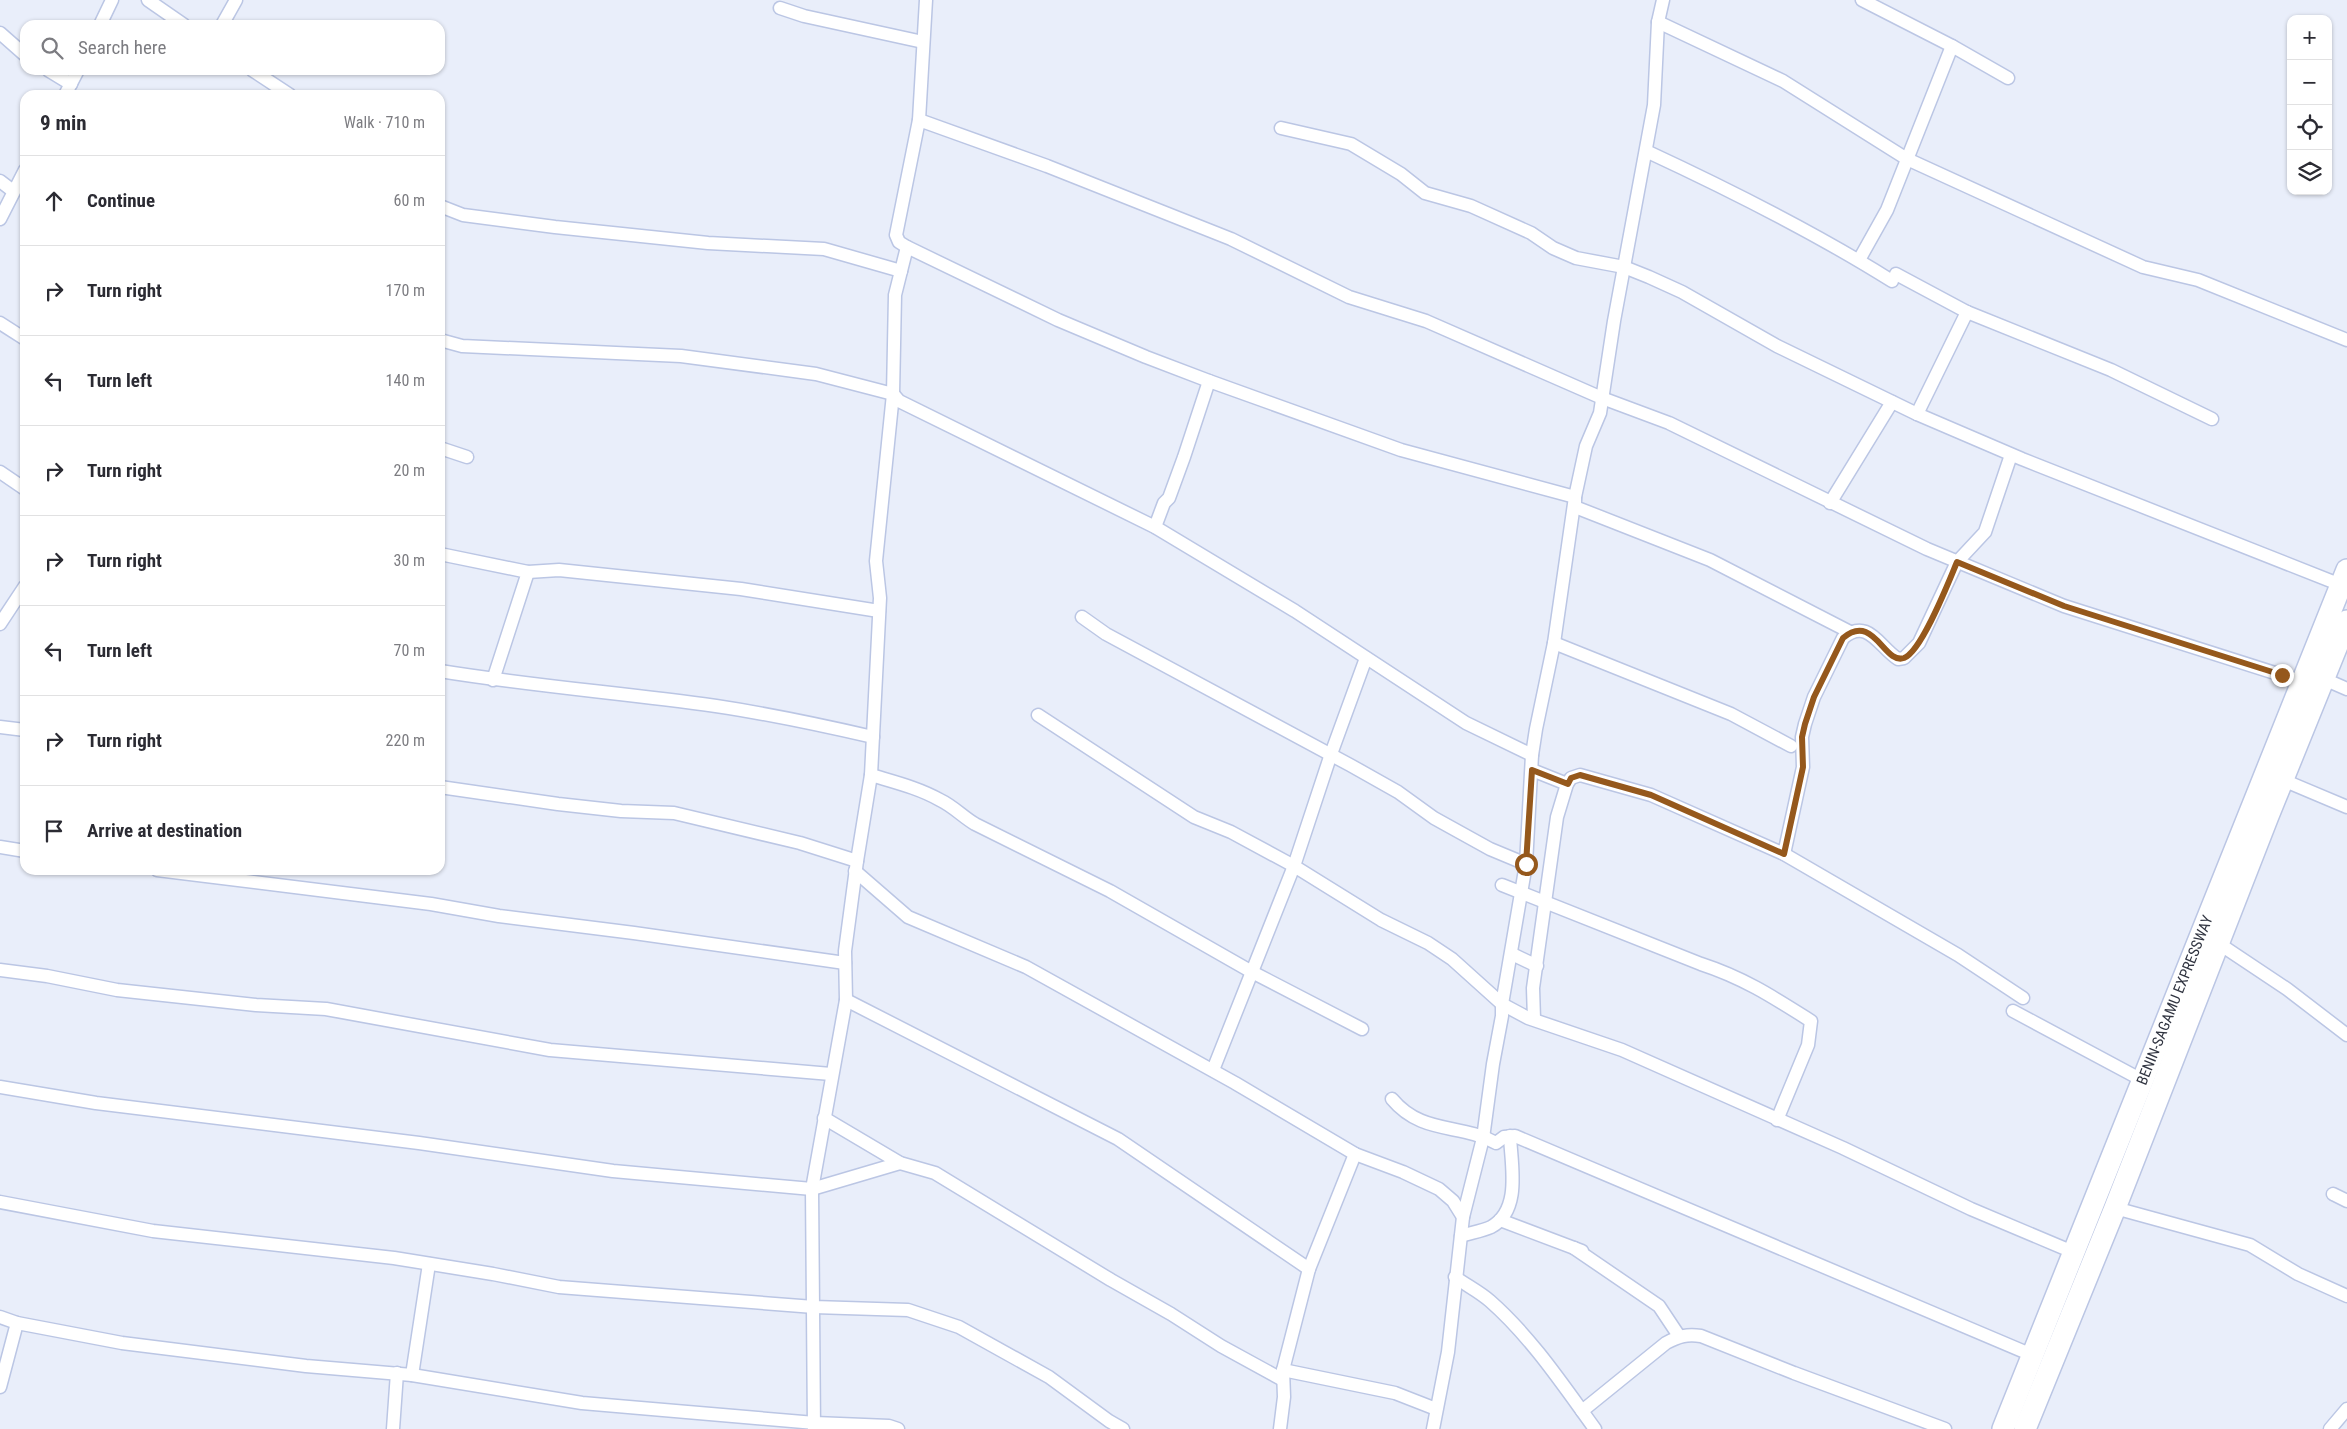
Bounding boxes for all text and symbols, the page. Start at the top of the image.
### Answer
map controls [2287,15,2332,195]
button: + [2287,15,2332,60]
search box [20,20,445,75]
icon: search [38,34,66,62]
text: Search here [78,36,166,59]
button: − [2287,60,2332,105]
button: locate [2287,105,2332,150]
text: 9 min [40,111,87,135]
text: Walk · 710 m [344,113,425,132]
button: layers [2287,150,2332,195]
icon: ahead [40,187,68,215]
text: Continue [87,189,155,212]
text: 60 m [393,191,425,210]
icon: right [40,277,68,305]
text: Turn right [87,279,162,302]
text: 170 m [386,281,425,300]
icon: left [40,367,68,395]
text: Turn left [87,369,152,392]
text: 140 m [386,371,425,390]
icon: right [40,457,68,485]
text: Turn right [87,459,162,482]
text: 20 m [393,461,425,480]
icon: right [40,547,68,575]
text: Turn right [87,549,162,572]
text: 30 m [393,551,425,570]
icon: left [40,637,68,665]
text: Turn left [87,639,152,662]
text: 70 m [393,641,425,660]
route end [2271,664,2294,687]
icon: right [40,727,68,755]
text: Turn right [87,729,162,752]
text: 220 m [386,731,425,750]
icon: arrive [40,817,68,845]
text: Arrive at destination [87,819,242,842]
route start [1515,853,1538,876]
street label: BENIN-SAGAMU EXPRESSWAY [2133,913,2217,1087]

